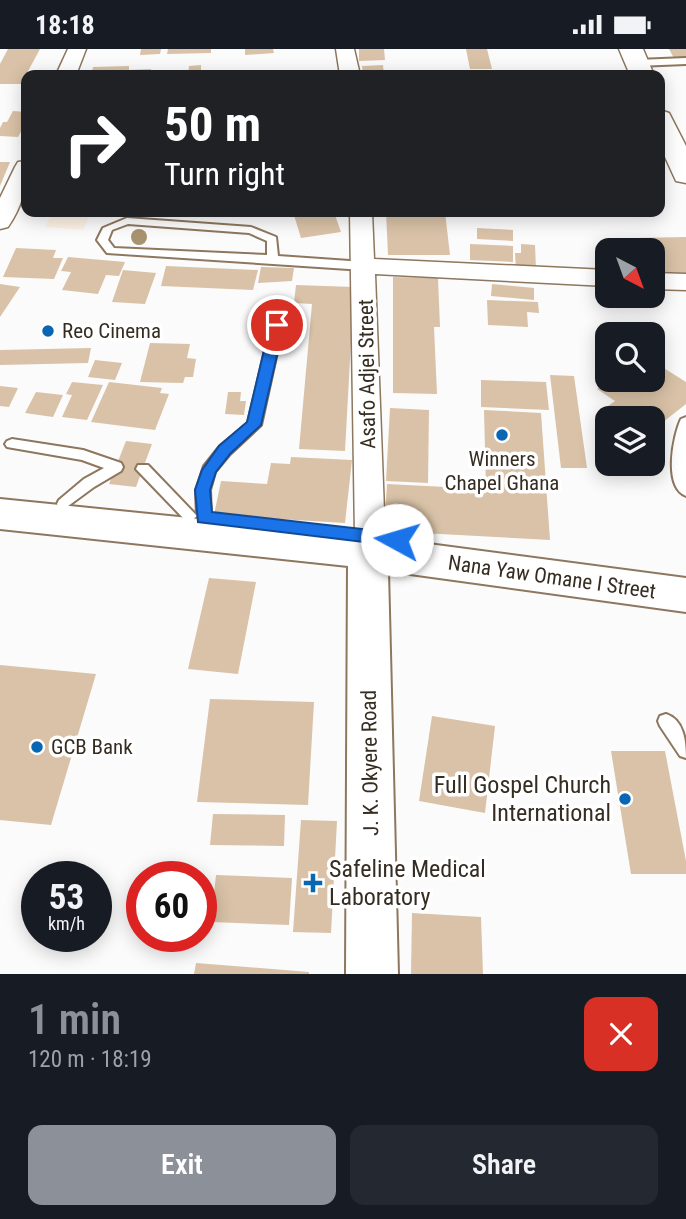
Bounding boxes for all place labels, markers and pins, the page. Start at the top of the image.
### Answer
pin [247,295,307,355]
place label: Reo Cinema [62,319,161,343]
marker: Reo Cinema [40,323,56,339]
marker: Winners Chapel Ghana [494,427,510,443]
place label: Winners Chapel Ghana [445,447,559,495]
place label: GCB Bank [51,735,133,759]
marker: GCB Bank [29,739,45,755]
place label: Full Gospel Church International [434,771,611,827]
marker: Full Gospel Church International [617,791,633,807]
place label: Safeline Medical Laboratory [329,855,486,911]
marker: Safeline Medical Laboratory [303,873,323,893]

